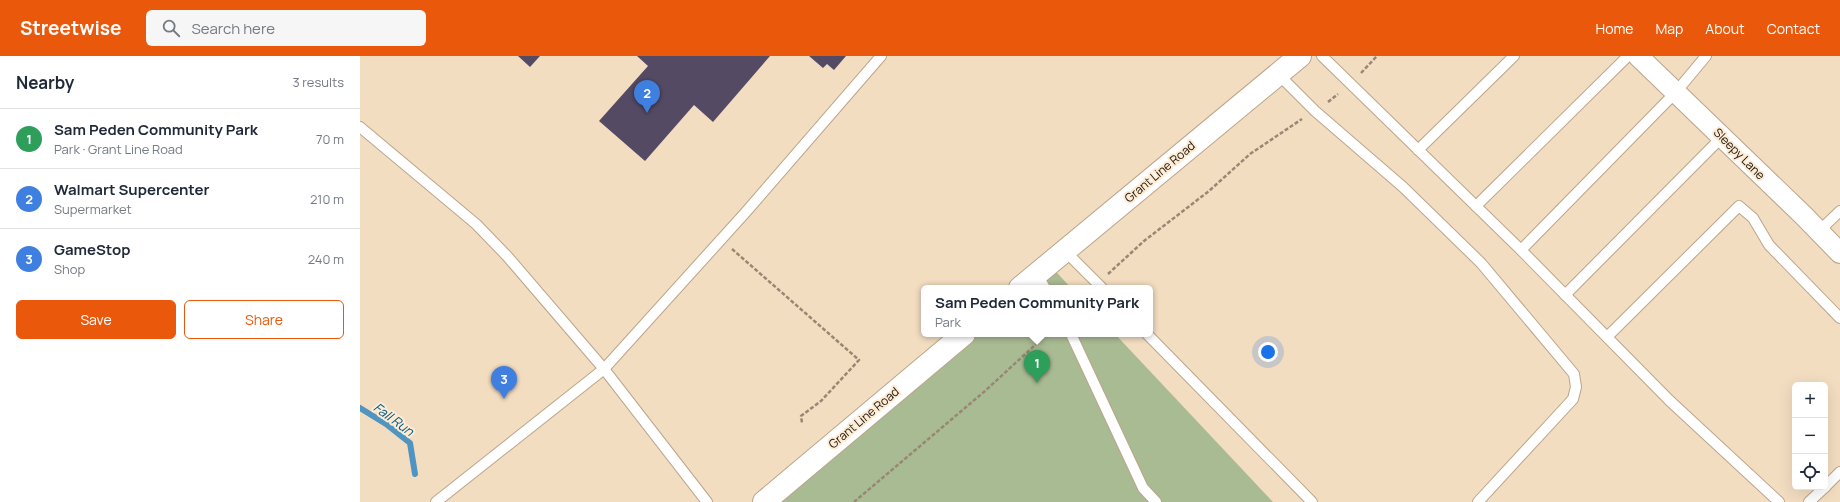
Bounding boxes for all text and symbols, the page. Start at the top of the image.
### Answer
search box [146,10,426,46]
text: Streetwise [20,15,122,41]
icon: search [160,17,182,39]
text: Search here [192,18,275,39]
text: Home [1596,19,1633,38]
text: Map [1655,19,1683,38]
text: About [1705,19,1745,38]
text: Contact [1767,19,1820,38]
text: Nearby [16,71,74,94]
text: 3 results [292,73,344,91]
pin: 2 [634,80,660,113]
text: Sam Peden Community Park [54,119,258,140]
street label: Sleepy Lane [1710,124,1769,183]
text: 1 [26,130,32,148]
text: 70 m [316,130,344,148]
street label: Grant Line Road [1121,137,1199,206]
text: Park · Grant Line Road [54,140,183,158]
text: Walmart Supercenter [54,179,209,200]
text: 2 [25,190,33,208]
text: 210 m [310,190,344,208]
text: Supermarket [54,200,132,218]
text: GameStop [54,239,130,260]
text: 3 [25,250,33,268]
text: 240 m [308,250,344,268]
text: Shop [54,260,85,278]
popup [921,285,1153,337]
text: Sam Peden Community Park [935,292,1139,313]
button: Save [16,300,176,339]
button: Share [184,300,344,339]
text: Park [935,313,961,331]
your location [1258,342,1278,362]
pin: 1 [1024,350,1050,383]
pin: 3 [491,366,517,399]
map controls [1792,382,1828,490]
button: + [1792,382,1828,418]
street label: Grant Line Road [825,383,903,452]
water label: Fall Run [370,398,419,440]
button: − [1792,418,1828,454]
button: locate [1792,454,1828,490]

